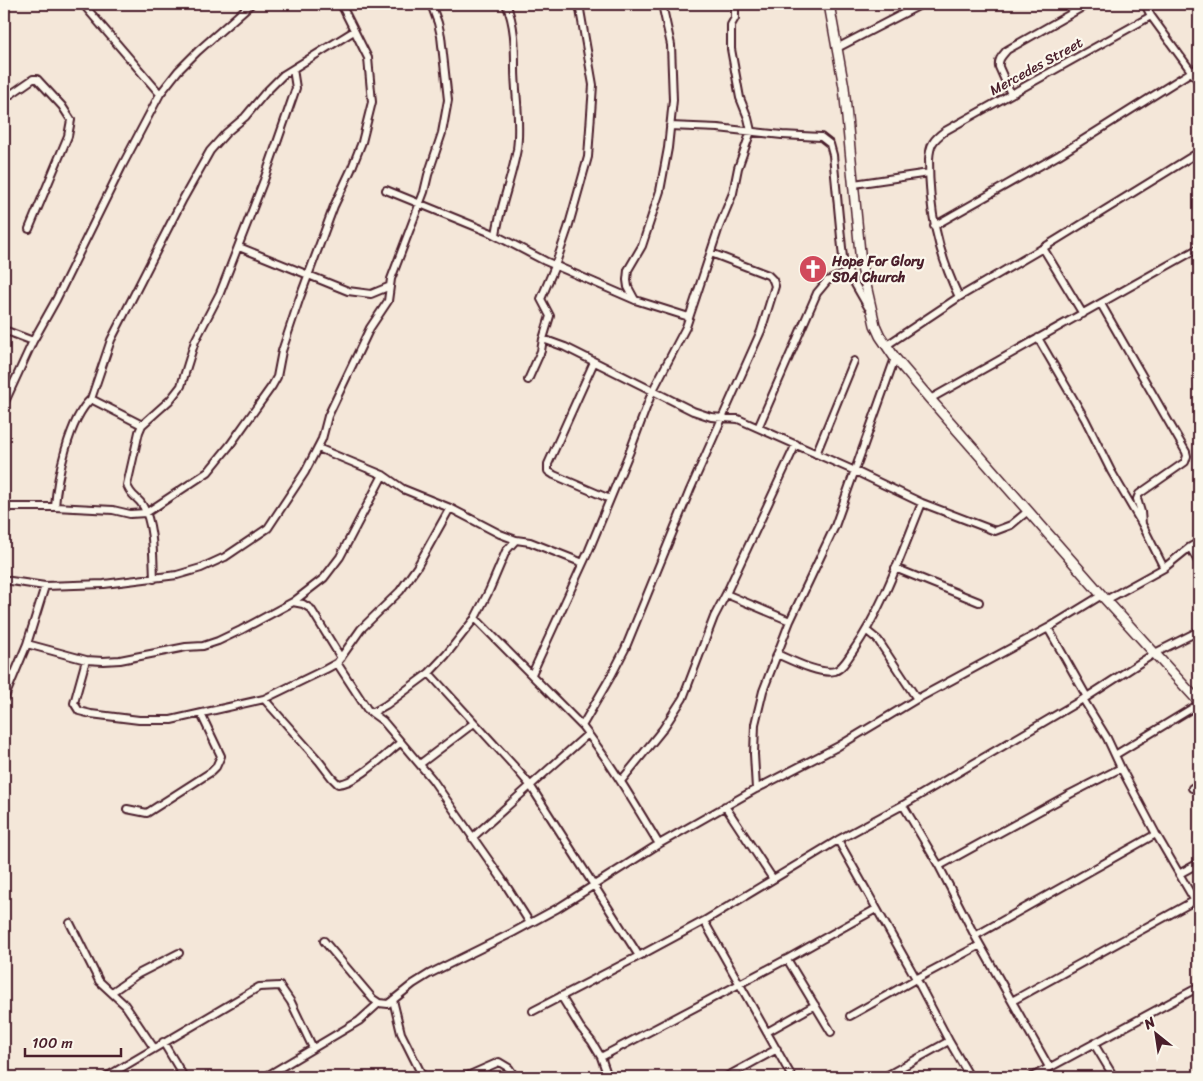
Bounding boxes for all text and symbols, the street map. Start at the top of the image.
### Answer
street label: Mercedes Street [985,30,1088,103]
place label: Hope For Glory SDA Church [831,249,925,290]
church icon: Hope For Glory SDA Church [798,254,828,284]
north arrow [1130,1008,1180,1058]
text: N [1138,1010,1160,1037]
scale bar [25,1026,121,1058]
text: 100 m [32,1030,73,1056]

